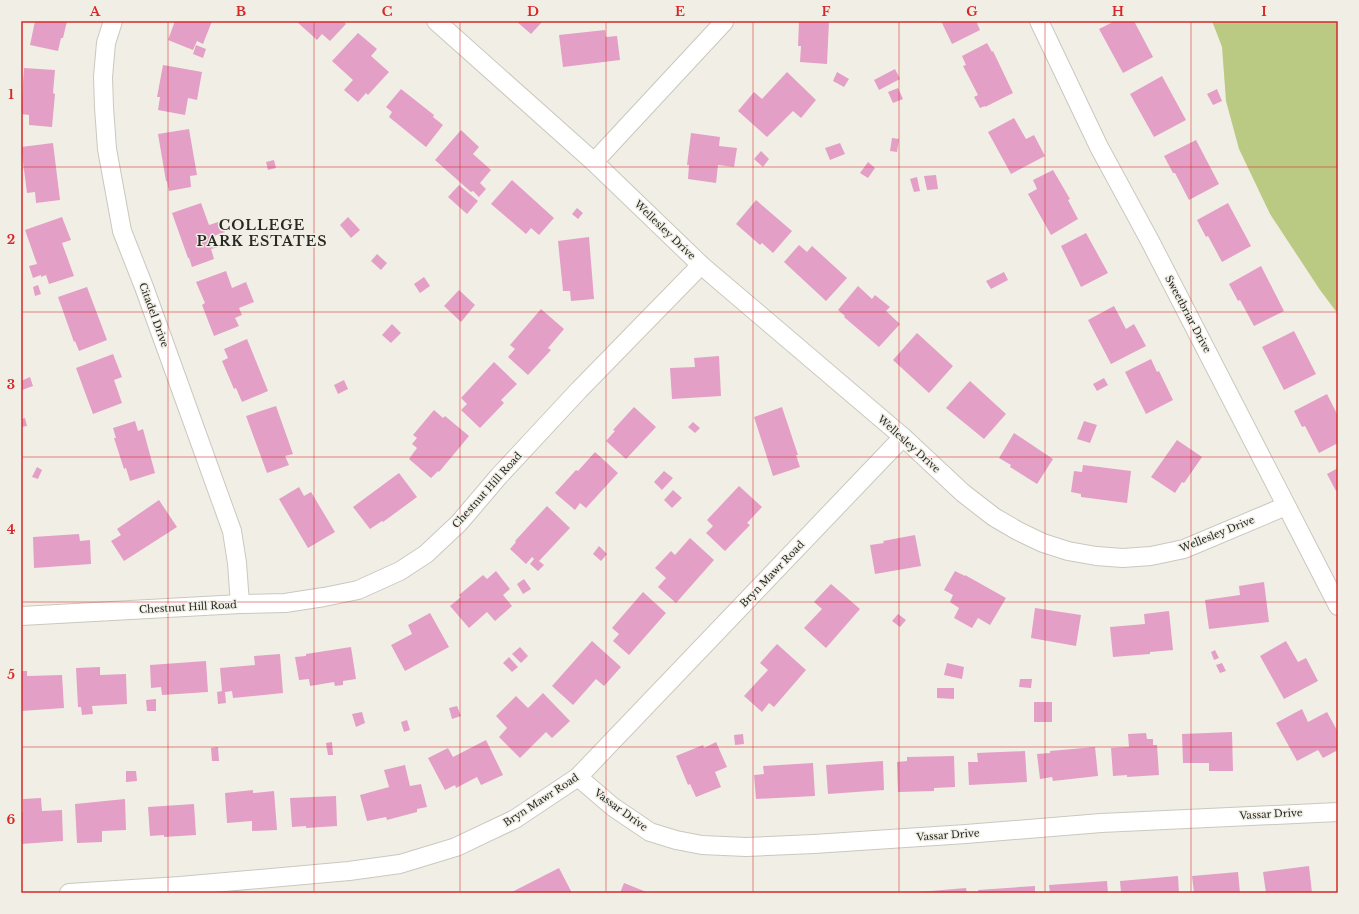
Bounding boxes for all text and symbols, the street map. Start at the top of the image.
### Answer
text: A [89,3,101,20]
text: B [236,3,246,20]
text: C [382,3,393,20]
text: D [527,3,539,20]
text: E [675,3,685,20]
text: F [822,3,831,20]
text: G [966,3,978,20]
text: H [1112,3,1124,20]
text: I [1261,3,1267,20]
text: 1 [8,86,14,103]
street label: Wellesley Drive [631,197,698,263]
district label: COLLEGE PARK ESTATES [197,216,328,250]
text: 2 [7,231,15,248]
street label: Sweetbriar Drive [1162,273,1214,355]
street label: Citadel Drive [136,281,172,349]
text: 3 [7,376,15,393]
street label: Wellesley Drive [874,412,943,476]
street label: Chestnut Hill Road [449,449,525,531]
street label: Wellesley Drive [1177,513,1257,555]
text: 4 [7,521,16,538]
street label: Bryn Mawr Road [737,538,807,610]
street label: Chestnut Hill Road [139,598,237,616]
text: 5 [7,666,15,683]
street label: Bryn Mawr Road [501,771,581,829]
street label: Vassar Drive [591,786,651,834]
street label: Vassar Drive [1238,806,1303,822]
text: 6 [7,811,16,828]
street label: Vassar Drive [915,826,980,844]

